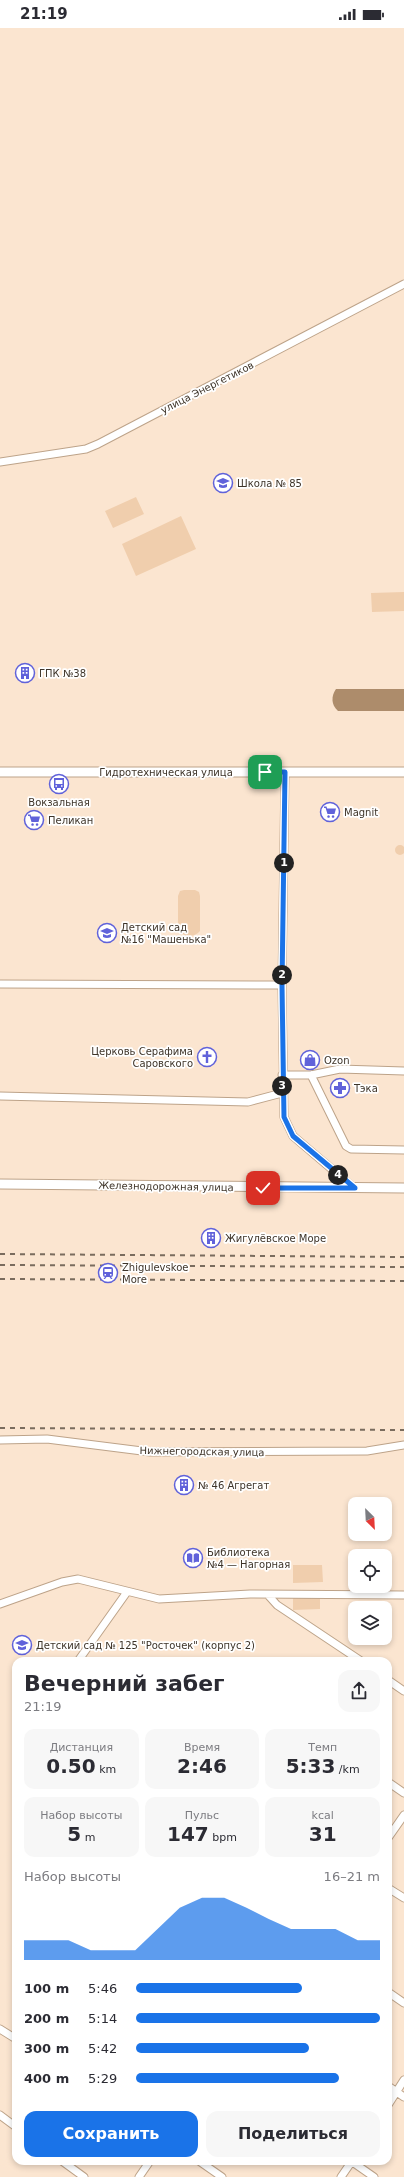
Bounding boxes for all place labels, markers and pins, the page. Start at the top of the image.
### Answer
school or university icon: Школа № 85 [212,472,234,494]
place label: Школа № 85 [237,478,302,489]
building icon: ГПК №38 [14,662,36,684]
place label: ГПК №38 [39,668,86,679]
pin [248,755,282,789]
bus stop icon: Вокзальная [48,773,70,795]
place label: Вокзальная [28,797,90,808]
supermarket icon: Magnit [319,801,341,823]
place label: Magnit [344,807,378,818]
supermarket icon: Пеликан [23,809,45,831]
place label: Пеликан [48,815,93,826]
pin: 1 [274,853,294,873]
school or university icon: Детский сад №16 "Машенька" [96,922,118,944]
place label: Детский сад №16 "Машенька" [121,922,211,945]
pin: 2 [272,965,292,985]
place label: Церковь Серафима Саровского [91,1046,193,1069]
church icon: Церковь Серафима Саровского [196,1046,218,1068]
shop icon: Ozon [299,1049,321,1071]
place label: Ozon [324,1055,350,1066]
pin: 3 [272,1076,292,1096]
pharmacy icon: Тэка [329,1077,351,1099]
place label: Тэка [353,1083,378,1094]
pin: 4 [328,1165,348,1185]
pin [246,1171,280,1205]
building icon: Жигулёвское Море [200,1227,222,1249]
place label: Жигулёвское Море [225,1233,326,1244]
station icon: Zhigulevskoe More [97,1262,119,1284]
place label: Zhigulevskoe More [122,1262,188,1285]
building icon: № 46 Агрегат [173,1474,195,1496]
place label: № 46 Агрегат [198,1480,269,1491]
library icon: Библиотека №4 — Нагорная [182,1547,204,1569]
place label: Библиотека №4 — Нагорная [207,1547,290,1570]
school or university icon: Детский сад № 125 "Росточек" (корпус 2) [11,1634,33,1656]
place label: Детский сад № 125 "Росточек" (корпус 2) [36,1640,255,1651]

